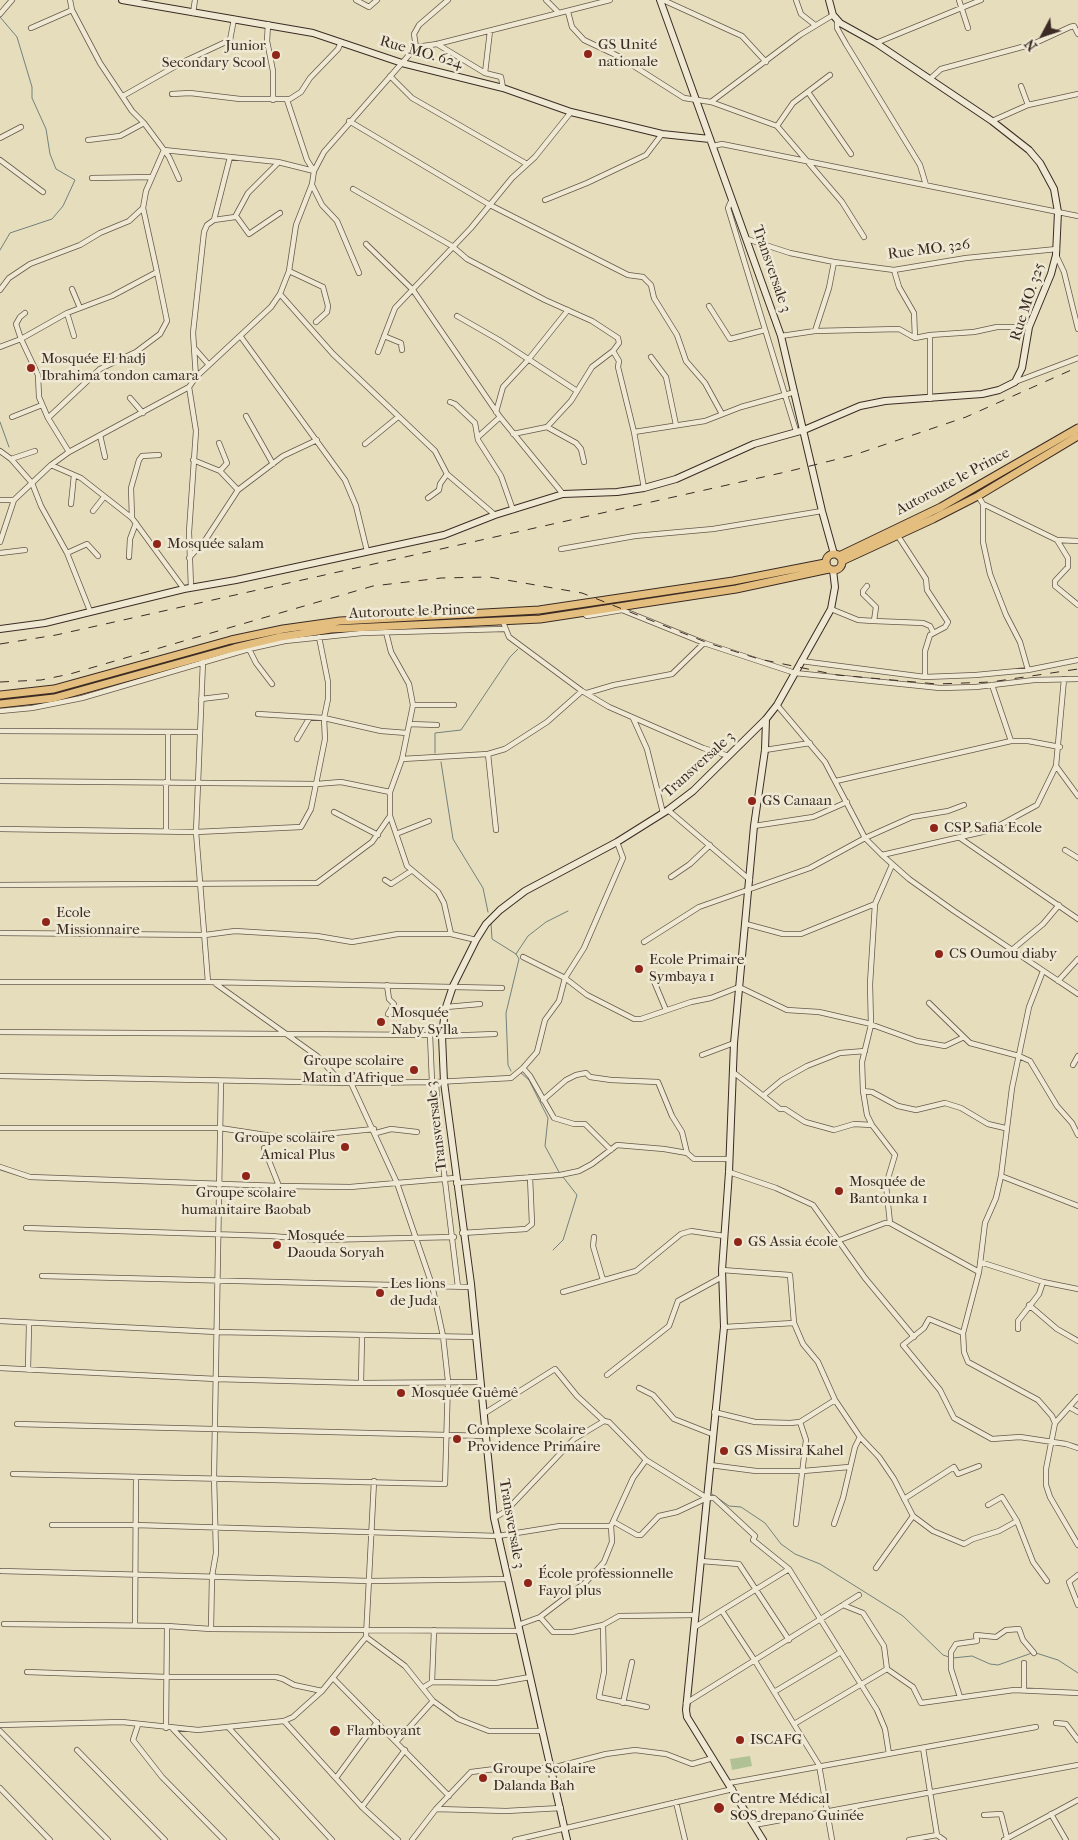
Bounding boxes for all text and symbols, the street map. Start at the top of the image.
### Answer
north arrow [1018,10,1068,60]
street label: Rue MO. 624 [377,33,465,73]
text: N [1021,35,1041,54]
place label: GS Unité nationale [598,36,658,71]
place label: Junior Secondary Scool [162,37,266,72]
marker: GS Unité nationale [582,48,594,60]
marker: Junior Secondary Scool [270,49,282,61]
street label: Transversale 3 [748,223,794,315]
street label: Rue MO. 326 [887,236,971,264]
street label: Rue MO. 325 [1007,261,1049,343]
place label: Mosquée El hadj Ibrahima tondon camara [41,350,199,385]
marker: Mosquée El hadj Ibrahima tondon camara [25,362,37,374]
street label: Autoroute le Prince [893,444,1013,520]
place label: Mosquée salam [167,535,264,553]
marker: Mosquée salam [151,538,163,550]
street label: Autoroute le Prince [349,601,475,623]
street label: Transversale 3 [659,728,739,802]
place label: GS Canaan [762,792,832,810]
marker: GS Canaan [746,795,758,807]
place label: CSP Safia Ecole [944,819,1042,837]
marker: CSP Safia Ecole [928,822,940,834]
place label: Ecole Missionnaire [56,904,140,939]
marker: Ecole Missionnaire [40,916,52,928]
place label: CS Oumou diaby [949,945,1057,963]
marker: CS Oumou diaby [933,948,945,960]
place label: Ecole Primaire Symbaya 1 [649,951,744,986]
marker: Ecole Primaire Symbaya 1 [633,963,645,975]
place label: Mosquée Naby Sylla [391,1004,458,1039]
marker: Mosquée Naby Sylla [375,1016,387,1028]
place label: Groupe scolaire Matin d'Afrique [302,1052,404,1087]
marker: Groupe scolaire Matin d'Afrique [408,1064,420,1076]
street label: Transversale 3 [423,1080,451,1172]
place label: Groupe scolaire Amical Plus [234,1129,335,1164]
marker: Groupe scolaire Amical Plus [339,1141,351,1153]
marker: Groupe scolaire humanitaire Baobab [240,1170,252,1182]
place label: Mosquée de Bantounka 1 [849,1173,928,1208]
place label: Groupe scolaire humanitaire Baobab [181,1184,311,1219]
marker: Mosquée de Bantounka 1 [833,1185,845,1197]
place label: Mosquée Daouda Soryah [287,1227,384,1262]
place label: GS Assia école [748,1233,838,1251]
marker: GS Assia école [732,1236,744,1248]
marker: Mosquée Daouda Soryah [271,1239,283,1251]
place label: Les lions de Juda [390,1275,446,1310]
marker: Les lions de Juda [374,1287,386,1299]
place label: Mosquée Guêmê [411,1384,518,1402]
marker: Mosquée Guêmê [395,1387,407,1399]
place label: Complexe Scolaire Providence Primaire [467,1421,600,1456]
marker: Complexe Scolaire Providence Primaire [451,1433,463,1445]
place label: GS Missira Kahel [734,1442,844,1460]
marker: GS Missira Kahel [718,1445,730,1457]
street label: Transversale 3 [494,1478,528,1570]
place label: École professionnelle Fayol plus [538,1565,673,1600]
marker: École professionnelle Fayol plus [522,1577,534,1589]
place label: Flamboyant [346,1722,421,1740]
marker: Flamboyant [328,1724,342,1738]
place label: ISCAFG [750,1731,802,1749]
marker: ISCAFG [734,1734,746,1746]
place label: Groupe Scolaire Dalanda Bah [493,1760,596,1795]
marker: Groupe Scolaire Dalanda Bah [477,1772,489,1784]
place label: Centre Médical SOS drepano Guinée [730,1790,864,1825]
marker: Centre Médical SOS drepano Guinée [712,1801,726,1815]

